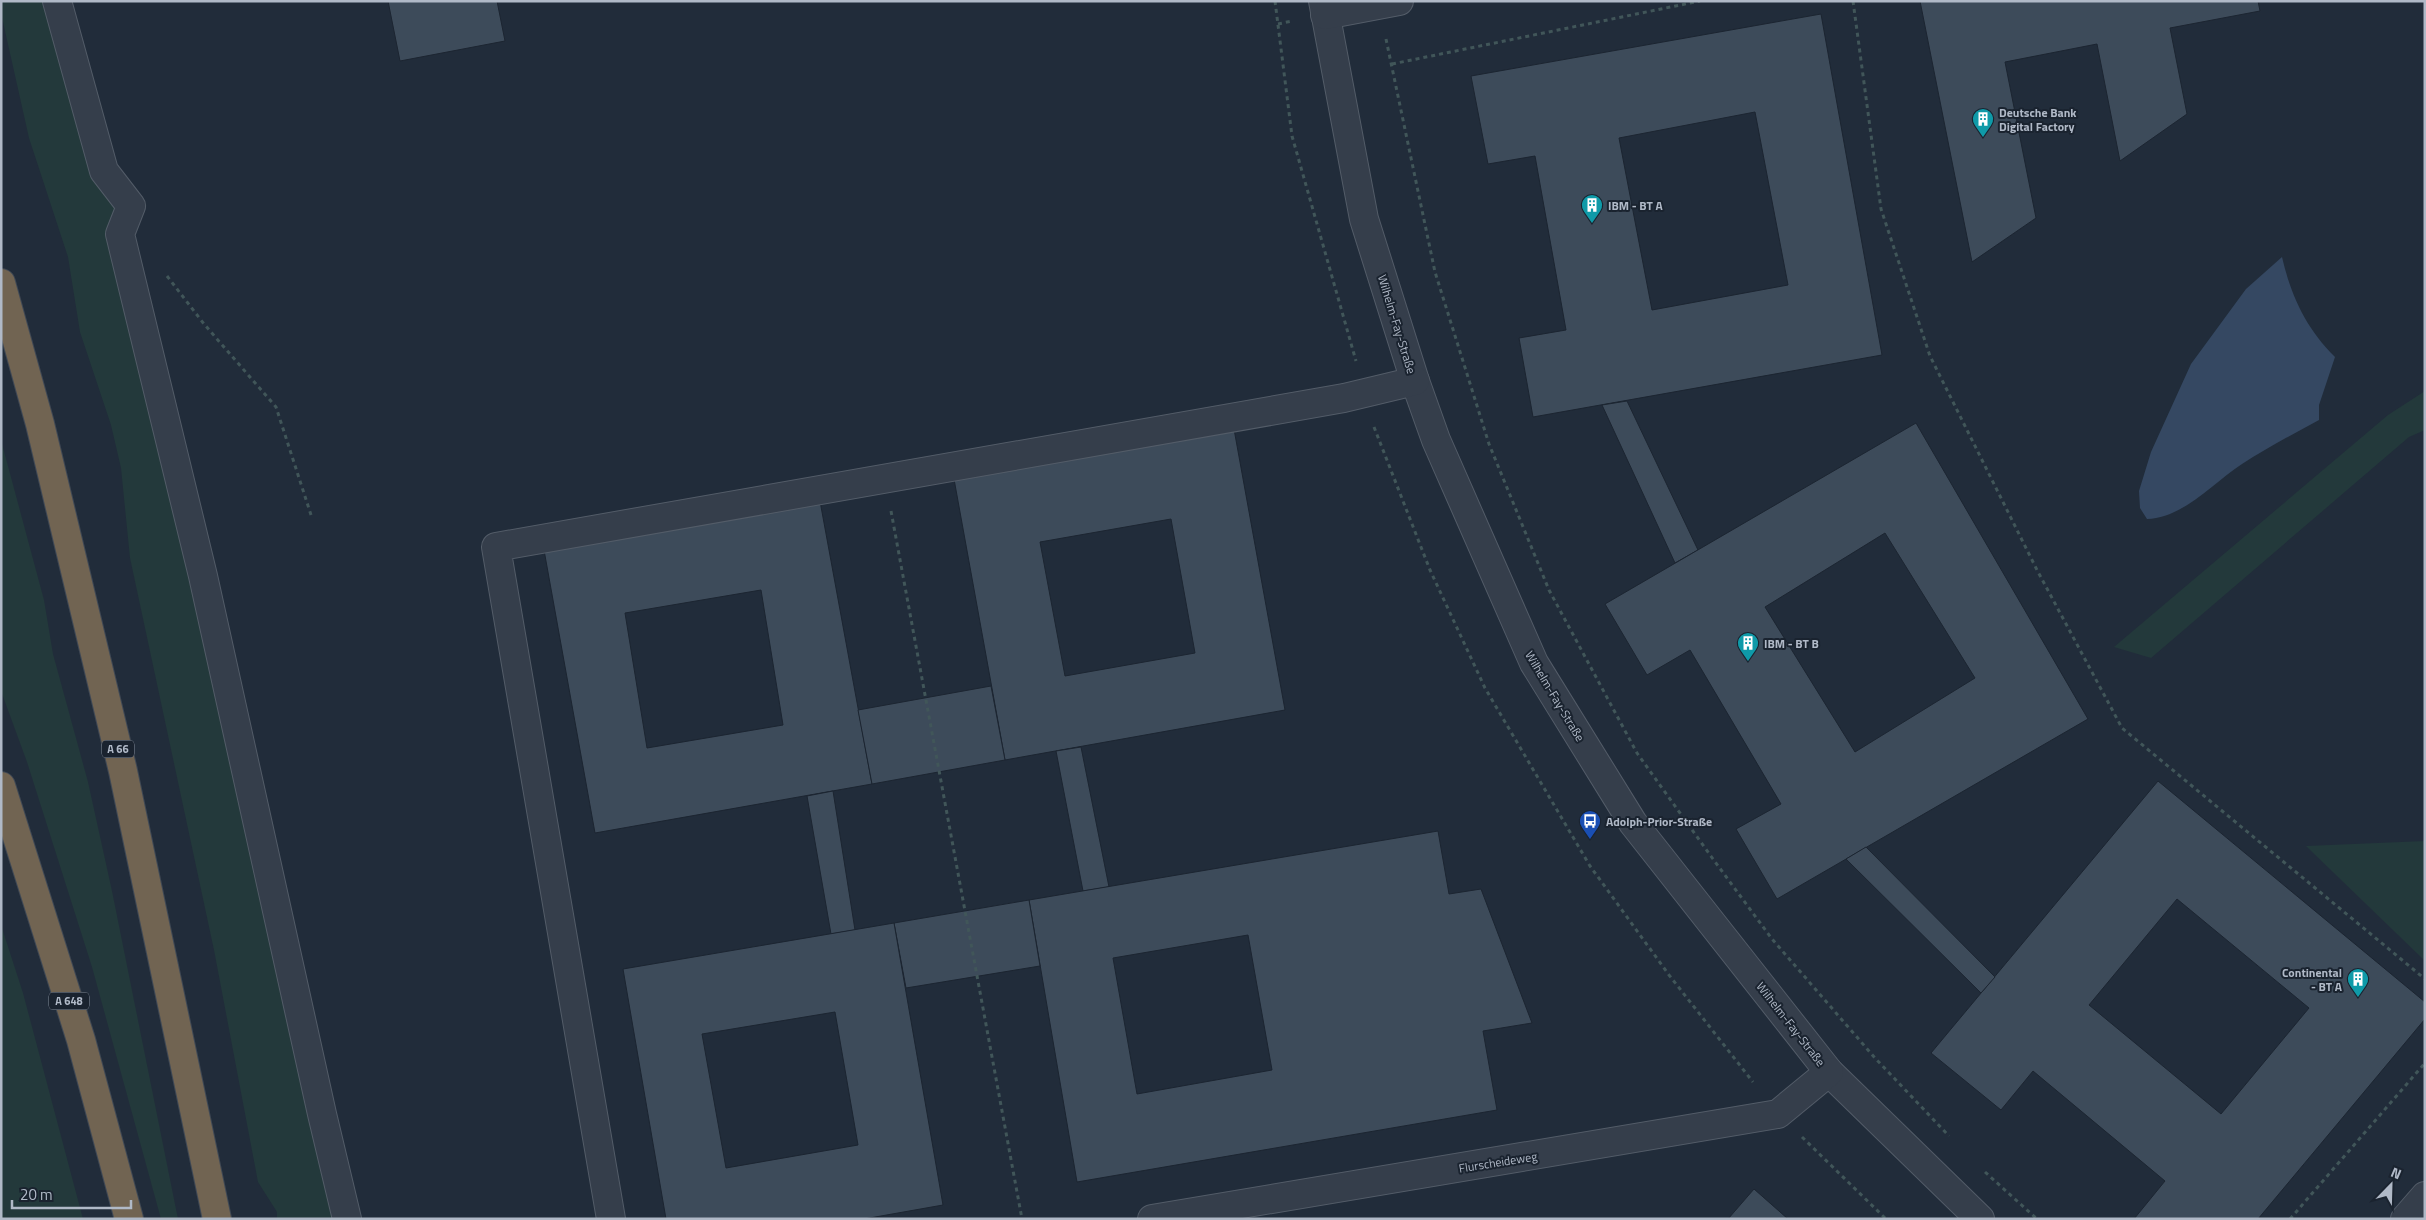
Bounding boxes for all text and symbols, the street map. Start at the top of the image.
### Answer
place label: Deutsche Bank Digital Factory [1999,103,2077,136]
building icon: Deutsche Bank Digital Factory [1971,107,1995,138]
building icon: IBM - BT A [1580,193,1604,224]
place label: IBM - BT A [1608,196,1663,215]
street label: Wilhelm-Fay-Straße [1373,272,1421,376]
building icon: IBM - BT B [1736,631,1760,662]
place label: IBM - BT B [1764,634,1819,653]
street label: Wilhelm-Fay-Straße [1520,647,1590,745]
road number: A 66 [102,741,134,758]
bus stop icon: Adolph-Prior-Straße [1578,809,1602,840]
place label: Adolph-Prior-Straße [1606,812,1712,831]
place label: Continental - BT A [2282,963,2343,996]
building icon: Continental - BT A [2346,967,2370,998]
street label: Wilhelm-Fay-Straße [1752,978,1830,1070]
road number: A 648 [49,992,89,1009]
street label: Flurscheideweg [1457,1146,1539,1178]
north arrow [2366,1160,2416,1210]
text: N [2388,1161,2405,1184]
scale bar [12,1178,131,1210]
text: 20 m [20,1183,53,1206]

